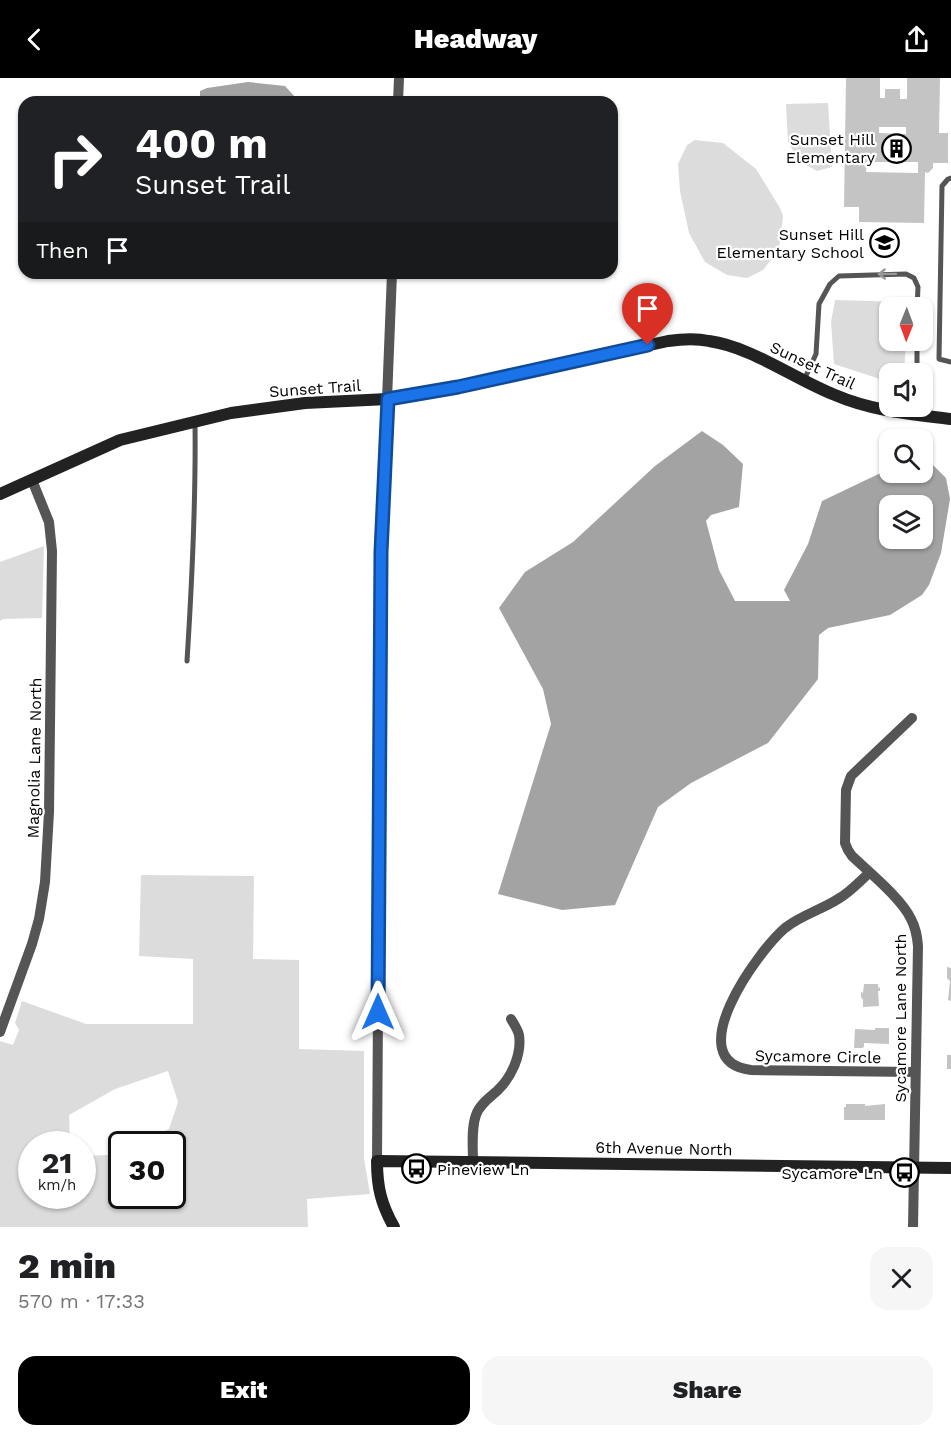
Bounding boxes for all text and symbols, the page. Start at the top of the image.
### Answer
icon: back [18,23,51,56]
text: Headway [414,23,537,55]
icon: share [900,23,933,56]
text: 400 m [135,119,268,168]
icon: right [36,120,114,198]
place label: Sunset Hill Elementary [786,130,876,167]
building icon: Sunset Hill Elementary [880,132,912,164]
text: Sunset Trail [135,169,291,201]
place label: Sunset Hill Elementary School [717,225,864,262]
school or university icon: Sunset Hill Elementary School [869,227,901,259]
icon: arrive [101,234,134,267]
text: Then [36,238,89,263]
one-way arrow [877,269,897,280]
pin [622,283,673,345]
icon: arrive [631,292,664,325]
north arrow [879,297,933,351]
map controls [879,297,933,549]
street label: Sunset Trail [767,337,859,394]
button: sound [879,363,933,417]
street label: Sunset Trail [268,376,362,401]
button: search [879,429,933,483]
button: layers [879,495,933,549]
street label: Magnolia Lane North [24,677,45,839]
street label: Sycamore Lane North [891,933,910,1103]
position arrow [346,980,410,1044]
street label: Sycamore Circle [755,1046,881,1067]
speed limit sign: 30 [108,1131,186,1209]
street label: 6th Avenue North [595,1138,733,1159]
text: 21 [42,1145,72,1180]
bus stop icon: Pineview Ln [400,1153,432,1185]
bus stop icon: Sycamore Ln [888,1157,920,1189]
place label: Pineview Ln [437,1160,530,1179]
place label: Sycamore Ln [782,1164,883,1183]
text: km/h [38,1176,76,1194]
text: 2 min [18,1245,116,1287]
button: close [870,1247,933,1310]
text: 570 m · 17:33 [18,1289,145,1313]
button: Exit [18,1356,470,1425]
button: Share [482,1356,933,1425]

